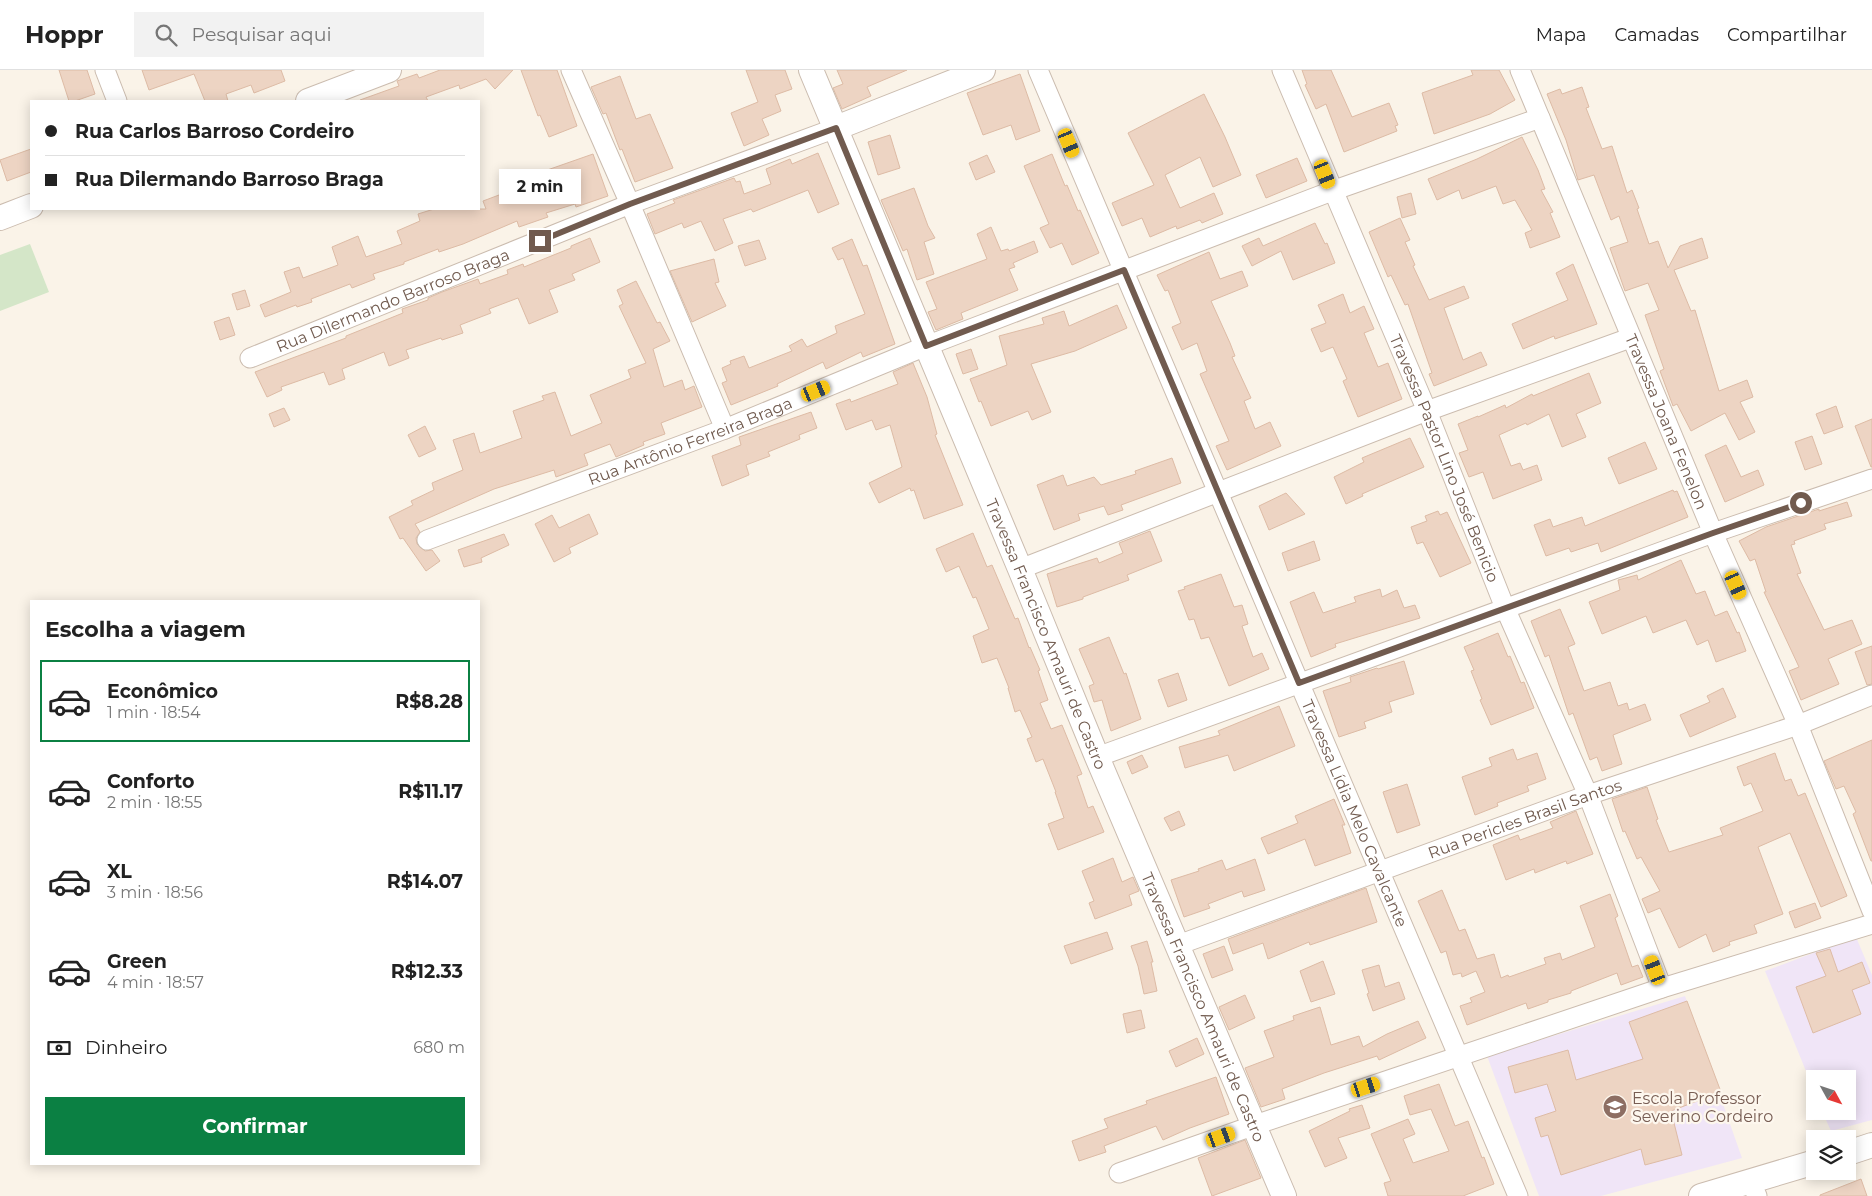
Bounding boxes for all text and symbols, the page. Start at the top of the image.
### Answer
search box [134,12,484,57]
text: Hoppr [25,20,104,49]
icon: search [152,21,180,49]
text: Pesquisar aqui [192,23,332,46]
text: Mapa [1536,24,1586,46]
text: Camadas [1614,24,1699,46]
text: Compartilhar [1727,24,1847,46]
text: Rua Carlos Barroso Cordeiro [75,120,354,143]
car [1056,126,1081,160]
car [1312,157,1337,191]
text: Rua Dilermando Barroso Braga [75,168,384,191]
callout: 2 min [499,169,581,204]
text: 2 min [517,177,563,196]
route end [529,230,551,252]
street label: Rua Dilermando Barroso Braga [273,245,512,356]
street label: Travessa Joana Fenelon [1621,331,1711,513]
street label: Travessa Pastor Lino José Benicio [1386,332,1503,585]
car [799,378,832,404]
street label: Rua Antônio Ferreira Braga [585,393,795,489]
route start [1790,492,1812,514]
street label: Travessa Francisco Amauri de Castro [982,496,1110,772]
car [1723,568,1748,602]
text: Escolha a viagem [45,616,246,643]
icon: car [47,679,92,724]
text: Econômico [107,680,218,703]
text: R$8.28 [395,690,463,713]
street label: Travessa Lídia Melo Cavalcante [1298,697,1411,930]
text: 1 min · 18:54 [107,703,201,722]
icon: car [47,769,92,814]
text: Conforto [107,770,195,793]
street label: Rua Pericles Brasil Santos [1425,775,1624,863]
text: R$11.17 [398,780,463,803]
text: 2 min · 18:55 [107,793,202,812]
icon: car [47,859,92,904]
text: XL [107,860,132,883]
text: R$14.07 [387,870,463,893]
street label: Travessa Francisco Amauri de Castro [1137,870,1269,1145]
text: 3 min · 18:56 [107,883,203,902]
icon: car [47,949,92,994]
text: Green [107,950,167,973]
car [1642,953,1667,987]
text: R$12.33 [391,960,463,983]
text: 4 min · 18:57 [107,973,204,992]
icon: cash [45,1034,73,1062]
text: Dinheiro [85,1036,167,1059]
text: 680 m [413,1038,465,1057]
north arrow [1806,1070,1856,1120]
map controls [1806,1070,1856,1180]
car [1349,1075,1382,1099]
place label: Escola Professor Severino Cordeiro [1632,1089,1773,1126]
school or university icon: Escola Professor Severino Cordeiro [1602,1094,1628,1120]
button: Confirmar [45,1097,465,1155]
car [1204,1125,1237,1149]
button: layers [1806,1130,1856,1180]

